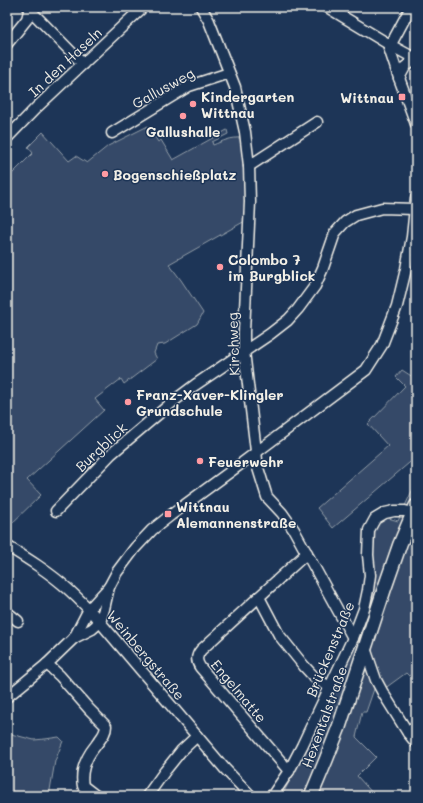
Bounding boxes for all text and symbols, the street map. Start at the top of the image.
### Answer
street label: In den Haseln [24,23,106,101]
street label: Gallusweg [129,63,197,113]
place label: Kindergarten Wittnau [201,87,294,122]
place label: Wittnau [340,88,394,107]
marker: Wittnau [397,92,407,102]
marker: Kindergarten Wittnau [188,99,198,109]
marker: Gallushalle [178,111,188,121]
place label: Gallushalle [146,122,220,141]
place label: Bogenschießplatz [113,165,236,184]
marker: Bogenschießplatz [100,169,110,179]
place label: Colombo 7 im Burgblick [228,250,315,285]
marker: Colombo 7 im Burgblick [215,262,225,272]
street label: Kirchweg [222,312,244,376]
place label: Franz-Xaver-Klingler Grundschule [136,385,284,420]
marker: Franz-Xaver-Klingler Grundschule [123,397,133,407]
street label: Burgblick [71,418,131,476]
place label: Feuerwehr [208,452,284,471]
marker: Feuerwehr [195,456,205,466]
place label: Wittnau Alemannenstraße [176,497,296,532]
marker: Wittnau Alemannenstraße [163,509,173,519]
street label: Brückenstraße [301,598,359,700]
street label: Weinbergstraße [103,606,189,704]
street label: Engelmatte [207,655,271,727]
street label: Hexentalstraße [297,664,351,770]

